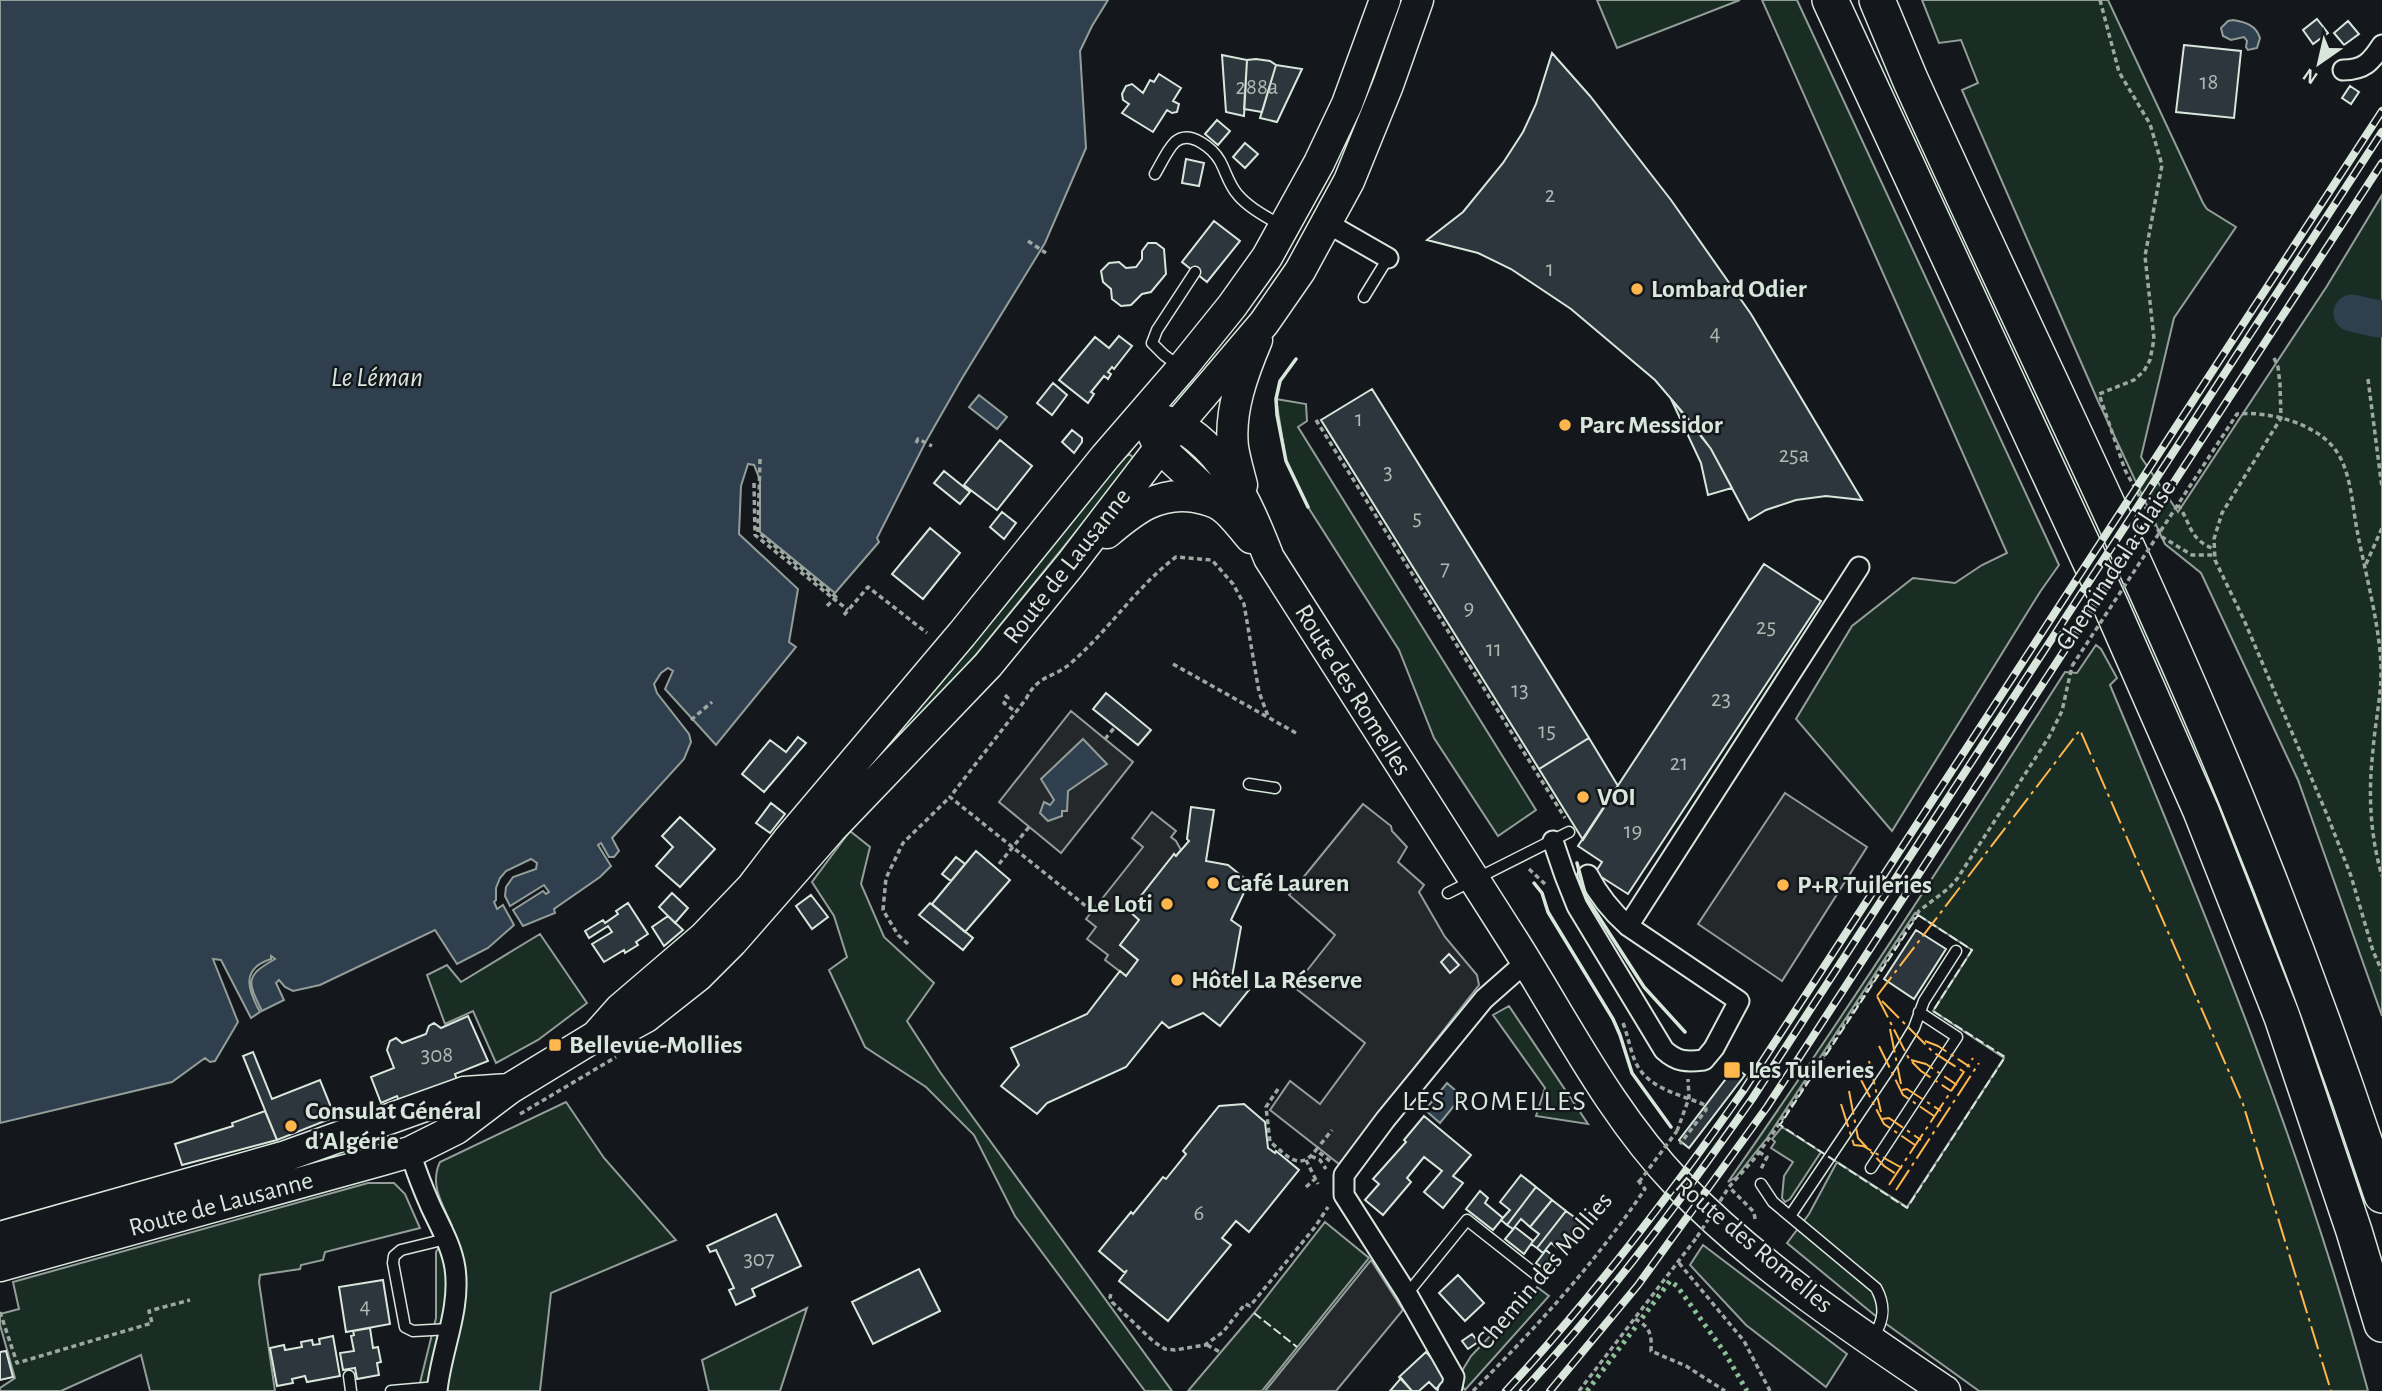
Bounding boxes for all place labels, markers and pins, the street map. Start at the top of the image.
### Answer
place label: Lombard Odier [1651,276,1807,302]
marker: Lombard Odier [1629,281,1645,297]
place label: Parc Messidor [1579,412,1723,438]
marker: Parc Messidor [1557,417,1573,433]
place label: VOI [1597,784,1636,810]
marker: VOI [1575,789,1591,805]
place label: Café Lauren [1227,870,1349,896]
place label: P+R Tuileries [1797,872,1932,898]
marker: Café Lauren [1205,875,1221,891]
marker: P+R Tuileries [1775,877,1791,893]
place label: Le Loti [1086,891,1153,917]
marker: Le Loti [1159,896,1175,912]
place label: Hôtel La Réserve [1191,967,1362,993]
marker: Hôtel La Réserve [1169,972,1185,988]
place label: Bellevue-Mollies [569,1032,742,1058]
marker: Bellevue-Mollies [547,1037,563,1053]
place label: Les Tuileries [1748,1057,1874,1083]
marker: Les Tuileries [1722,1060,1742,1080]
place label: Consulat Général d’Algérie [305,1098,482,1154]
marker: Consulat Général d’Algérie [283,1118,299,1134]

